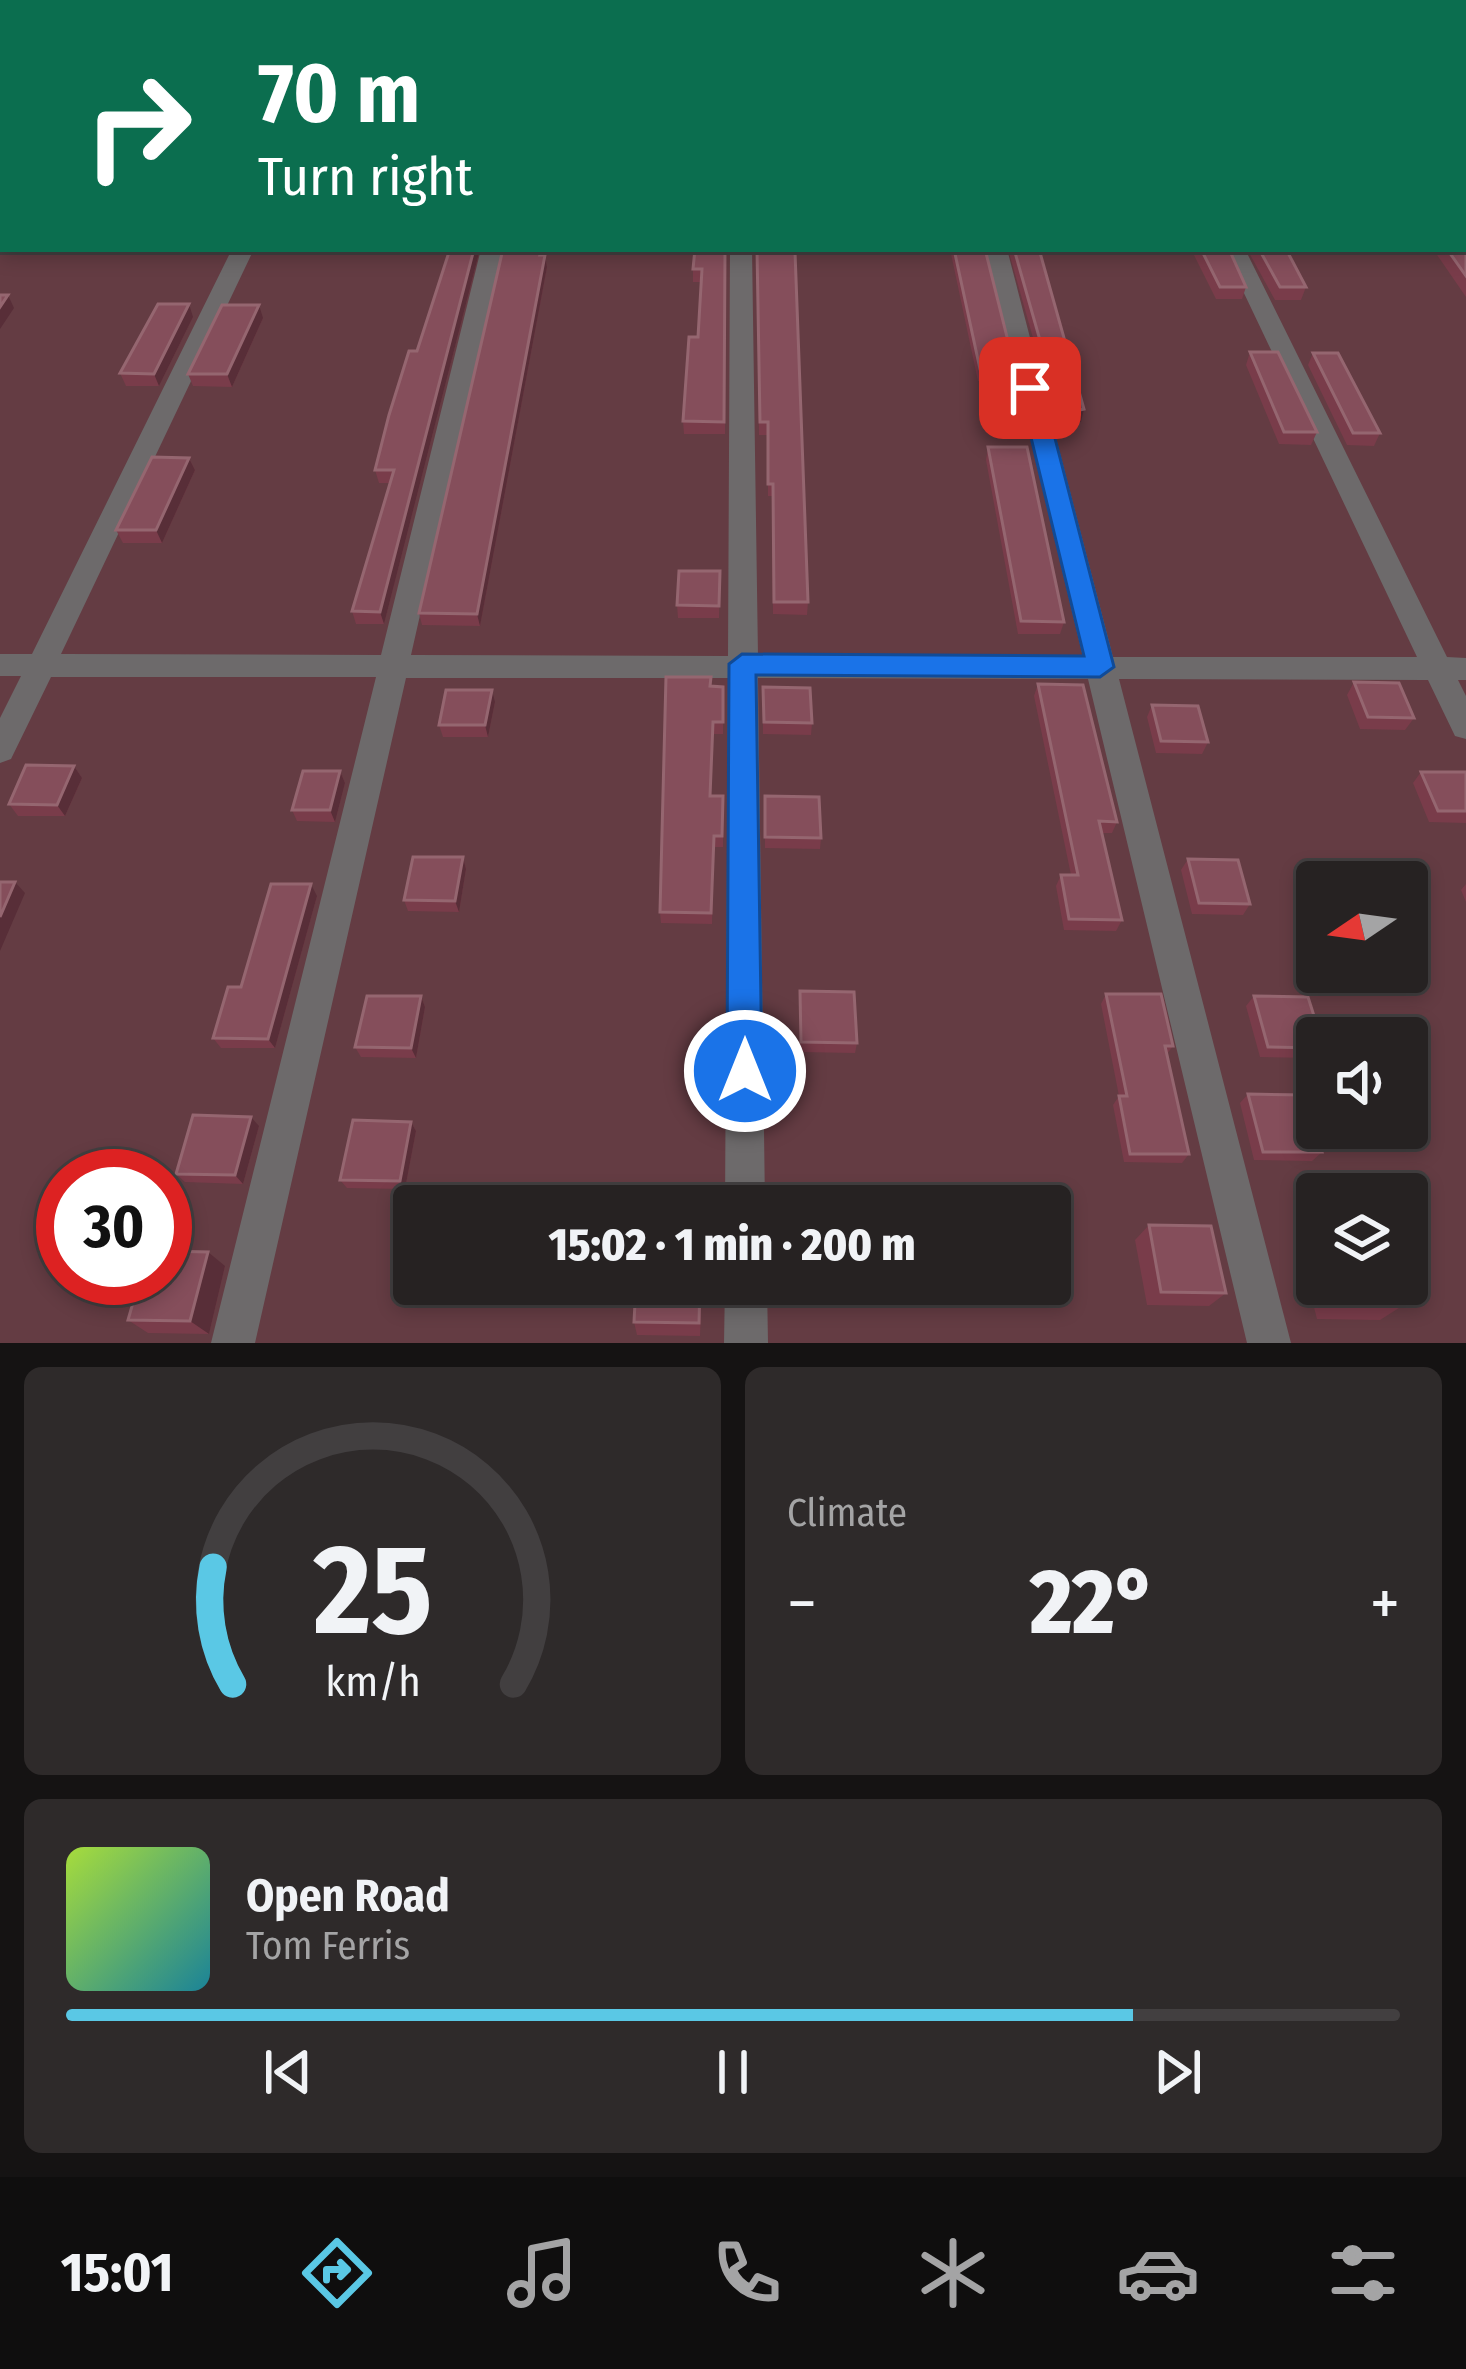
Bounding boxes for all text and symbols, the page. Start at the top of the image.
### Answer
text: 70 m [258,43,420,144]
icon: right [60,48,216,204]
text: Turn right [258,145,473,209]
pin [979,337,1081,439]
icon: arrive [997,355,1063,421]
north arrow [1296,861,1428,993]
map controls [1296,861,1428,1305]
position arrow [682,1008,808,1134]
button: sound [1296,1017,1428,1149]
speed limit sign: 30 [36,1149,192,1305]
button: layers [1296,1173,1428,1305]
text: 15:02 · 1 min · 200 m [548,1218,916,1272]
text: Climate [787,1490,907,1536]
text: 25 [312,1516,432,1666]
text: 22° [1030,1549,1157,1657]
text: − [787,1564,817,1643]
text: + [1370,1564,1400,1643]
text: km/h [325,1656,420,1707]
text: Open Road [246,1869,450,1923]
text: Tom Ferris [246,1923,410,1969]
icon: previous [255,2039,321,2105]
icon: pause [700,2039,766,2105]
icon: next [1145,2039,1211,2105]
icon: directions [295,2231,379,2315]
icon: music [500,2231,584,2315]
icon: phone [705,2231,789,2315]
icon: climate [911,2231,995,2315]
icon: car [1116,2231,1200,2315]
icon: filters [1321,2231,1405,2315]
text: 15:01 [61,2241,174,2305]

